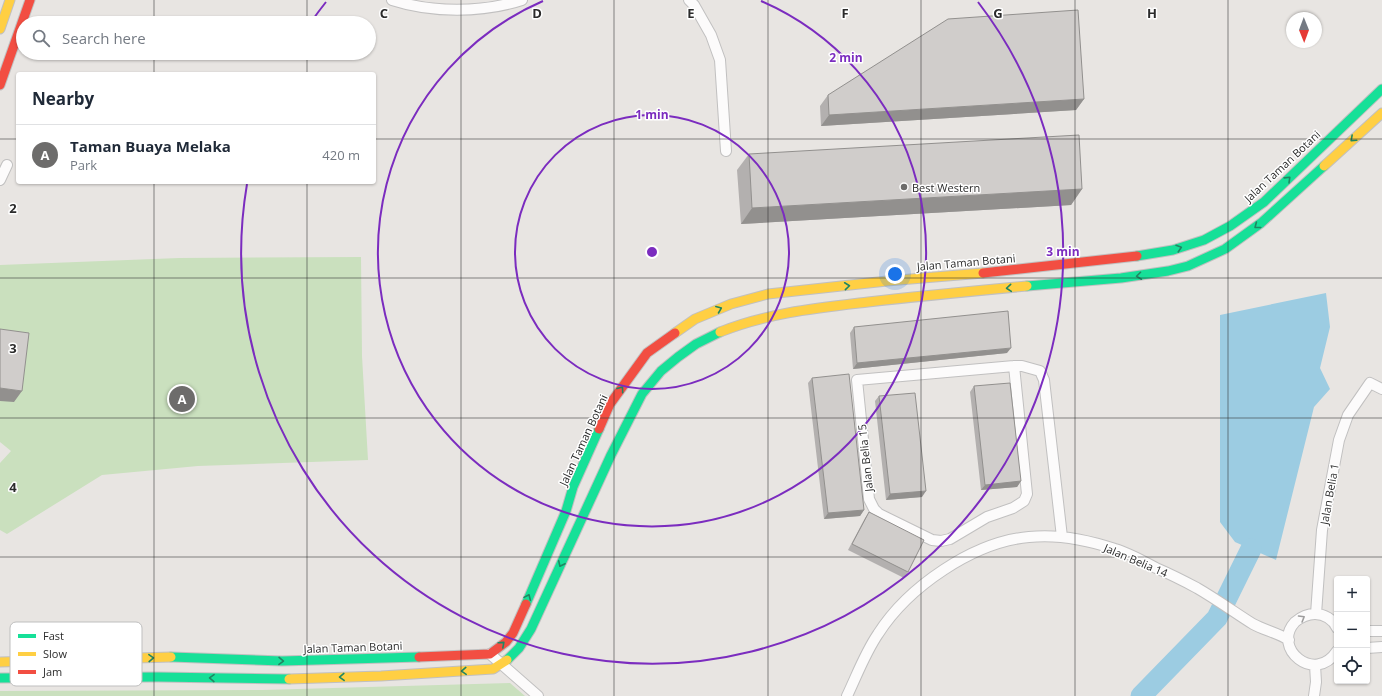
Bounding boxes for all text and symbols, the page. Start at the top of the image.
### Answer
text: C [380,4,388,22]
text: D [532,4,542,22]
text: E [687,4,695,22]
text: F [841,4,849,22]
text: G [993,4,1003,22]
text: H [1147,4,1157,22]
north arrow [1286,12,1322,48]
search box [16,16,376,60]
icon: search [30,27,52,49]
text: Search here [62,28,146,48]
text: 2 min [829,49,863,66]
text: Nearby [32,87,94,110]
text: 1 min [635,106,669,123]
street label: Jalan Taman Botani [1240,127,1323,206]
one-way arrow [1350,134,1358,142]
text: Taman Buaya Melaka [70,136,231,156]
text: A [41,146,49,164]
text: 420 m [322,146,360,164]
text: Park [70,156,97,174]
one-way arrow [1283,176,1291,184]
place label: Best Western [912,180,980,195]
marker: Best Western [899,182,909,192]
text: 2 [9,199,17,217]
one-way arrow [1254,222,1261,229]
text: 3 min [1046,243,1080,260]
one-way arrow [1176,244,1183,253]
centre of rings [645,245,659,259]
street label: Jalan Taman Botani [915,250,1016,274]
your location [885,264,905,284]
one-way arrow [1136,271,1142,280]
one-way arrow [844,281,850,290]
one-way arrow [1006,283,1012,292]
one-way arrow [716,305,723,313]
text: 3 [9,339,17,357]
pin: A [169,384,195,414]
one-way arrow [616,387,623,394]
street label: Jalan Taman Botani [555,392,611,489]
street label: Jalan Belia 15 [854,423,876,494]
street label: Jalan Belia 1 [1316,462,1342,527]
text: 4 [9,478,17,496]
street label: Jalan Belia 14 [1101,539,1171,580]
one-way arrow [558,559,566,567]
map controls [1334,576,1370,684]
button: + [1334,576,1370,612]
one-way arrow [524,594,532,601]
button: − [1334,612,1370,648]
one-way arrow [1298,615,1305,622]
legend [10,622,142,686]
text: Fast [43,628,64,643]
street label: Jalan Taman Botani [302,638,403,656]
one-way arrow [498,642,505,649]
text: Slow [43,646,67,661]
button: locate [1334,648,1370,684]
one-way arrow [148,654,154,662]
one-way arrow [278,657,284,665]
text: Jam [42,664,62,679]
one-way arrow [461,667,467,676]
one-way arrow [339,673,345,681]
one-way arrow [209,674,215,682]

